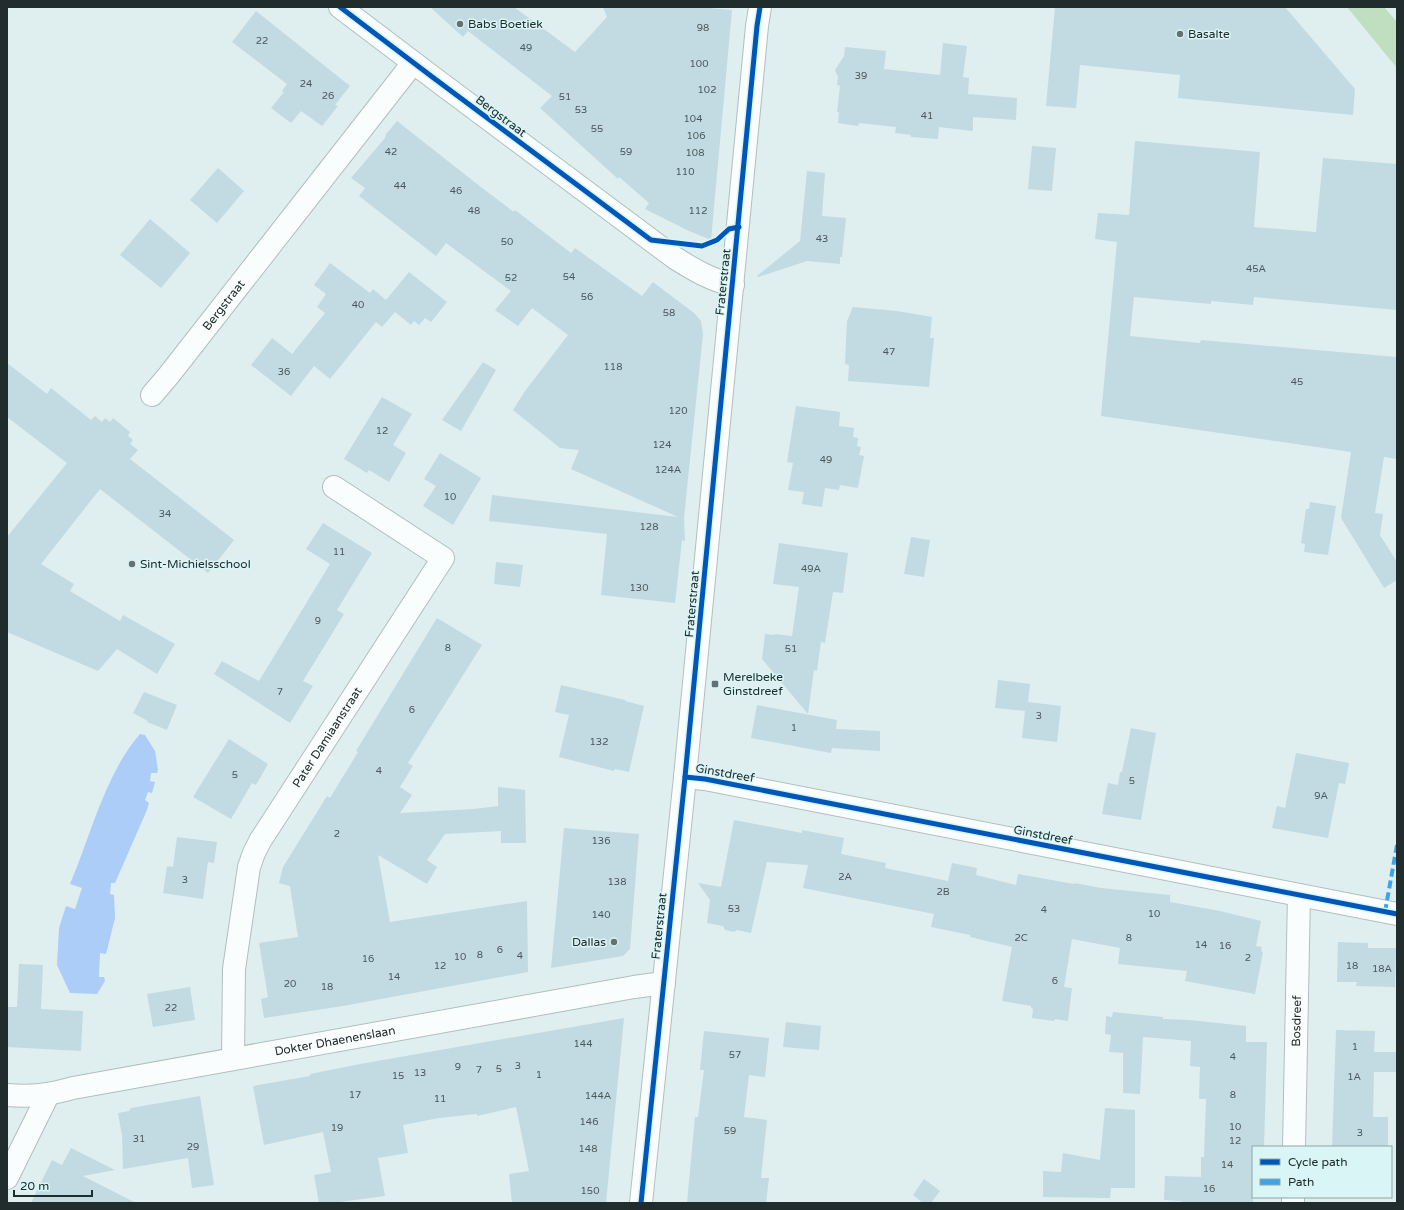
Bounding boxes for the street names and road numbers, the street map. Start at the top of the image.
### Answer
street label: Bergstraat [473,92,529,140]
street label: Fraterstraat [713,248,733,316]
street label: Bergstraat [200,277,248,333]
street label: Fraterstraat [682,570,702,638]
street label: Pater Damiaanstraat [290,684,365,790]
street label: Ginstdreef [694,761,756,785]
street label: Ginstdreef [1012,822,1074,848]
street label: Fraterstraat [649,892,669,960]
street label: Bosdreef [1289,995,1304,1047]
street label: Dokter Dhaenenslaan [274,1023,396,1059]

